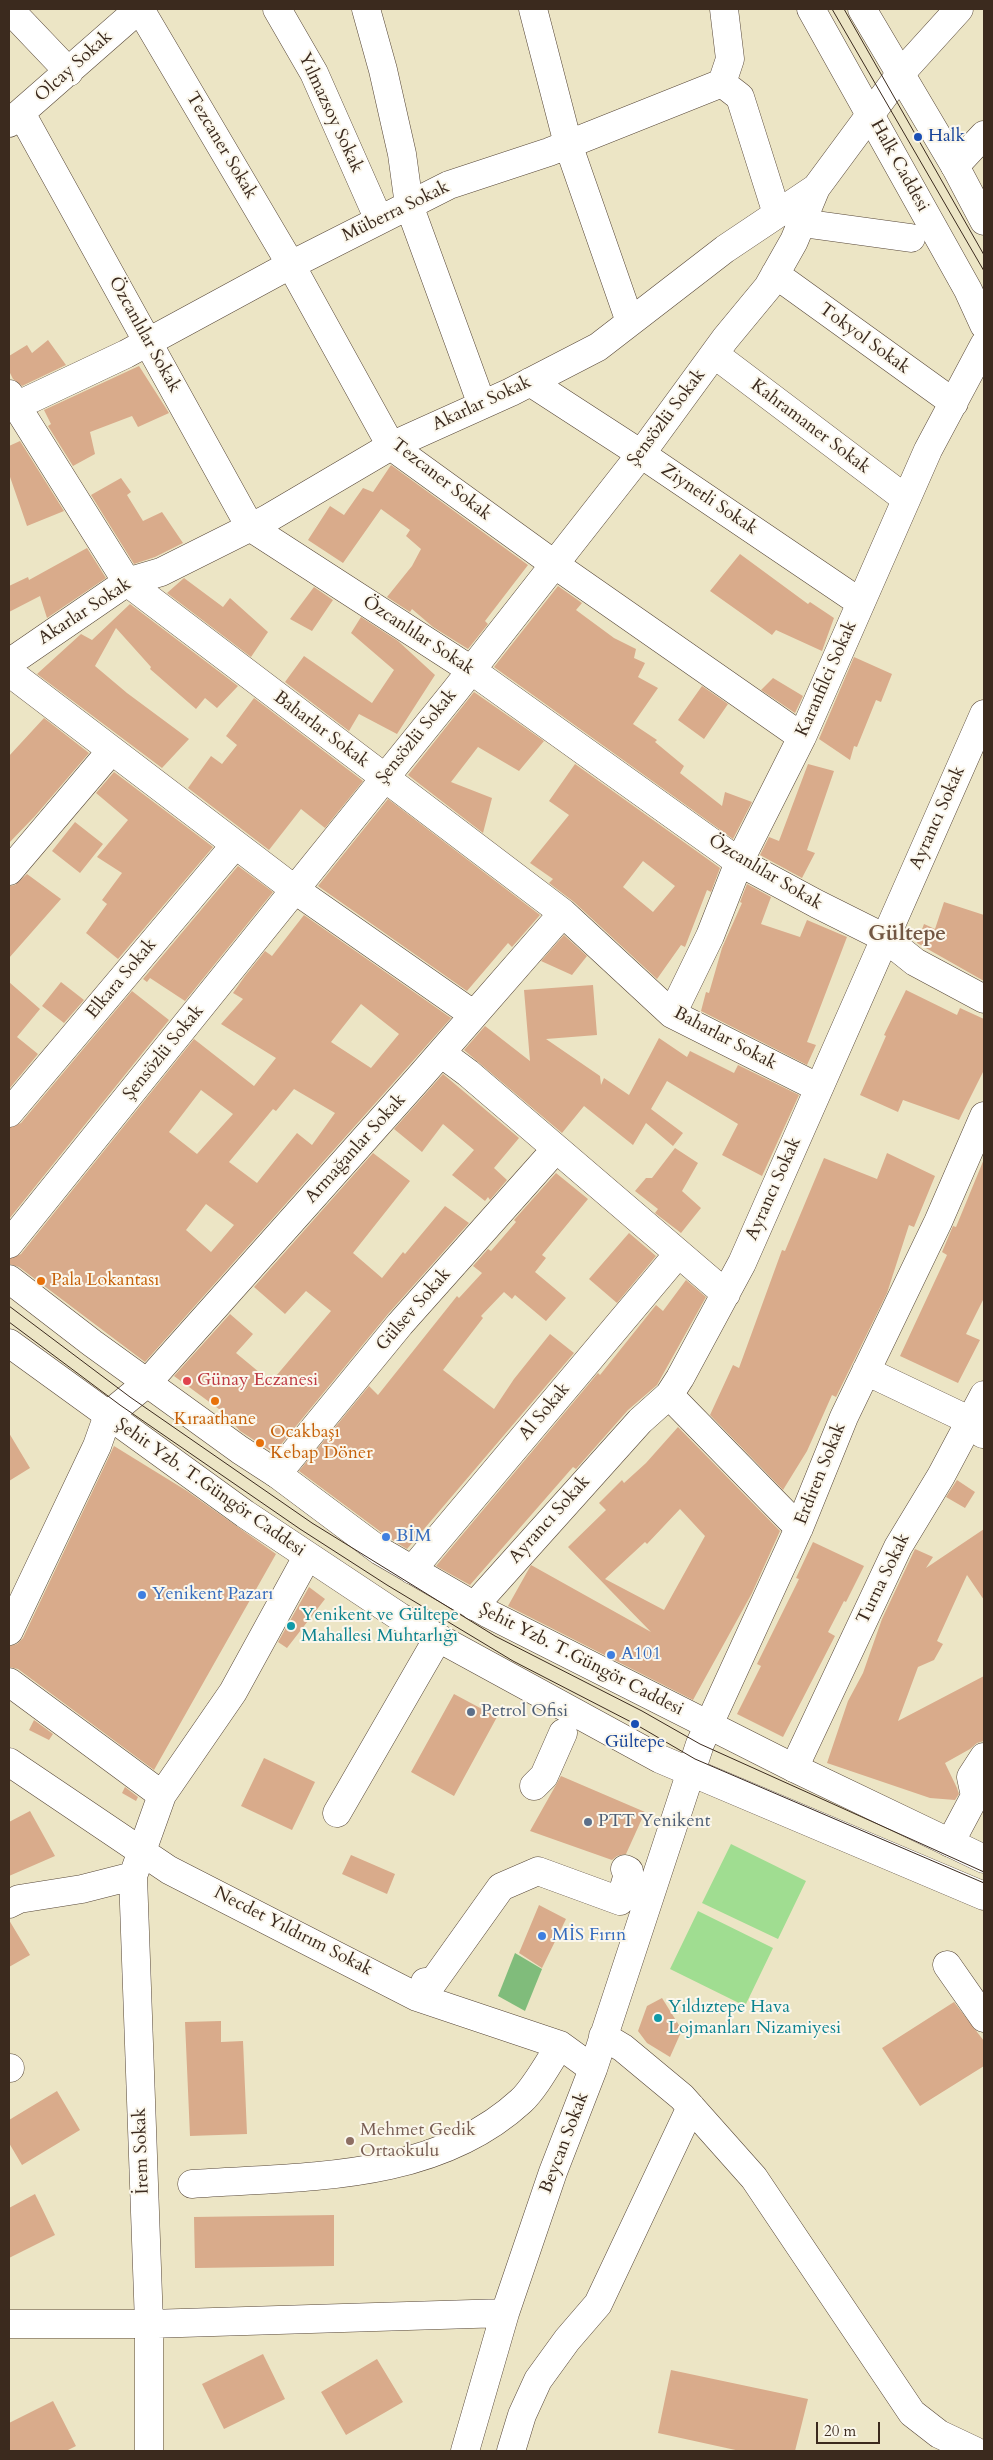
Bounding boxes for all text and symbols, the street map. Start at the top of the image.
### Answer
street label: Olcay Sokak [31,27,117,107]
street label: Yılmazsoy Sokak [293,50,367,176]
street label: Tezcaner Sokak [181,89,261,203]
street label: Halk Caddesi [865,116,933,216]
place label: Halk [928,126,965,148]
marker: Halk [912,131,924,143]
street label: Müberra Sokak [339,177,453,247]
street label: Özcanlılar Sokak [103,273,185,397]
street label: Tokyol Sokak [814,299,914,379]
street label: Şensözlü Sokak [623,365,711,471]
street label: Akarlar Sokak [429,372,535,436]
street label: Kahramaner Sokak [746,375,874,479]
street label: Tezcaner Sokak [387,434,495,526]
street label: Ziynetli Sokak [657,460,761,540]
street label: Akarlar Sokak [35,574,135,650]
street label: Özcanlılar Sokak [358,592,478,680]
street label: Karanfilci Sokak [792,618,862,740]
street label: Şensözlü Sokak [372,685,462,789]
street label: Baharlar Sokak [269,687,373,773]
street label: Ayrancı Sokak [906,763,970,873]
street label: Özcanlılar Sokak [704,831,826,915]
district label: Gültepe [868,922,946,948]
street label: Elkara Sokak [82,934,162,1024]
street label: Şensözlü Sokak [119,1001,209,1105]
street label: Baharlar Sokak [670,1003,780,1075]
street label: Armağanlar Sokak [301,1090,411,1208]
street label: Ayrancı Sokak [742,1134,806,1244]
street label: Gülsev Sokak [372,1264,456,1356]
place label: Pala Lokantası [51,1270,159,1292]
marker: Pala Lokantası [35,1275,47,1287]
place label: Günay Eczanesi [197,1370,318,1392]
marker: Günay Eczanesi [181,1375,193,1387]
street label: Al Sokak [515,1379,575,1445]
marker: Kıraathane [209,1395,221,1407]
place label: Kıraathane [174,1409,256,1431]
street label: Şehit Yzb. T.Güngör Caddesi [111,1414,309,1562]
street label: Erdiren Sokak [791,1420,851,1528]
place label: Ocakbaşı Kebap Döner [270,1422,373,1465]
marker: Ocakbaşı Kebap Döner [254,1437,266,1449]
street label: Ayrancı Sokak [505,1472,595,1568]
place label: BİM [396,1526,431,1548]
street label: Turna Sokak [853,1530,915,1628]
marker: BİM [380,1531,392,1543]
place label: Yenikent Pazarı [152,1584,273,1606]
marker: Yenikent Pazarı [136,1589,148,1601]
street label: Şehit Yzb. T.Güngör Caddesi [475,1599,687,1721]
place label: Yenikent ve Gültepe Mahallesi Muhtarlığı [301,1605,459,1648]
marker: Yenikent ve Gültepe Mahallesi Muhtarlığı [285,1620,297,1632]
place label: A101 [621,1644,661,1666]
marker: A101 [605,1649,617,1661]
place label: Petrol Ofisi [481,1701,568,1723]
marker: Petrol Ofisi [465,1706,477,1718]
marker: Gültepe [629,1718,641,1730]
place label: Gültepe [605,1732,665,1754]
place label: PTT Yenikent [598,1811,710,1833]
marker: PTT Yenikent [582,1816,594,1828]
street label: Necdet Yıldırım Sokak [210,1883,376,1981]
place label: MİS Fırın [552,1925,626,1947]
marker: MİS Fırın [536,1930,548,1942]
place label: Yıldıztepe Hava Lojmanları Nizamiyesi [668,1997,841,2040]
marker: Yıldıztepe Hava Lojmanları Nizamiyesi [652,2012,664,2024]
street label: Beycan Sokak [536,2089,594,2197]
street label: İrem Sokak [130,2107,154,2195]
place label: Mehmet Gedik Ortaokulu [360,2120,476,2162]
marker: Mehmet Gedik Ortaokulu [344,2135,356,2147]
scale bar [818,2412,882,2444]
text: 20 m [824,2421,856,2441]

